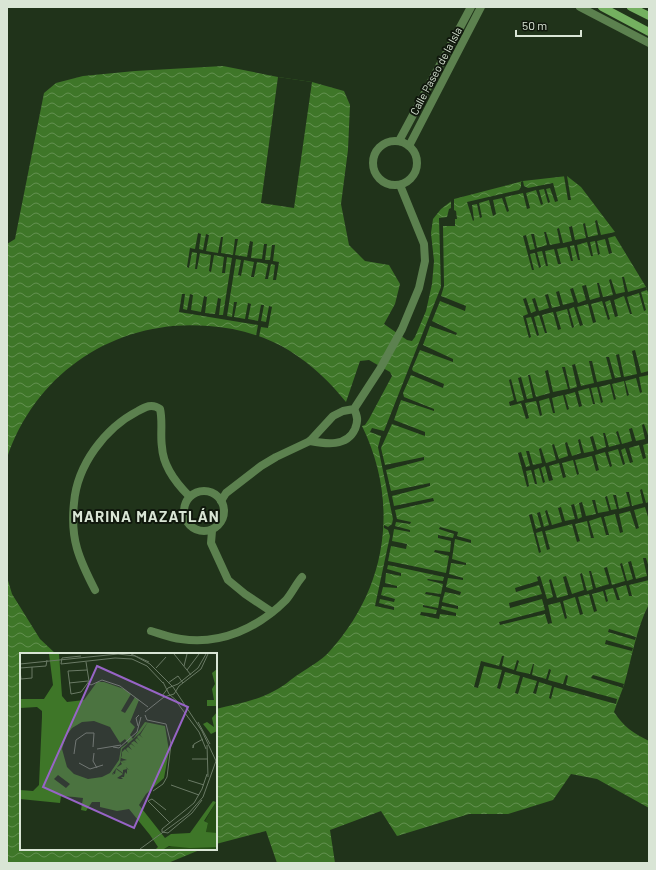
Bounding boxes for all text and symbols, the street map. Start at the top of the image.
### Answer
scale bar [516,12,581,38]
text: 50 m [522,18,547,32]
street label: Calle Paseo de la Isla [407,25,464,117]
district label: MARINA MAZATLÁN [72,507,220,525]
inset map [20,653,217,850]

